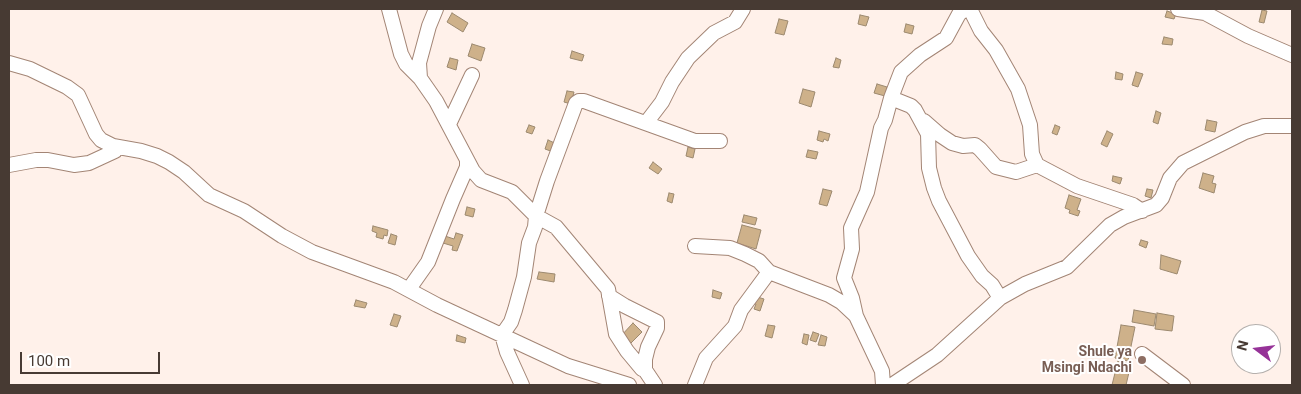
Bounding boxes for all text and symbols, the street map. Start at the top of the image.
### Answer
north arrow [1231,324,1281,374]
text: N [1233,339,1251,352]
scale bar [22,342,162,374]
place label: Shule ya Msingi Ndachi [1042,344,1132,377]
text: 100 m [28,352,70,370]
marker: Shule ya Msingi Ndachi [1136,354,1148,366]

